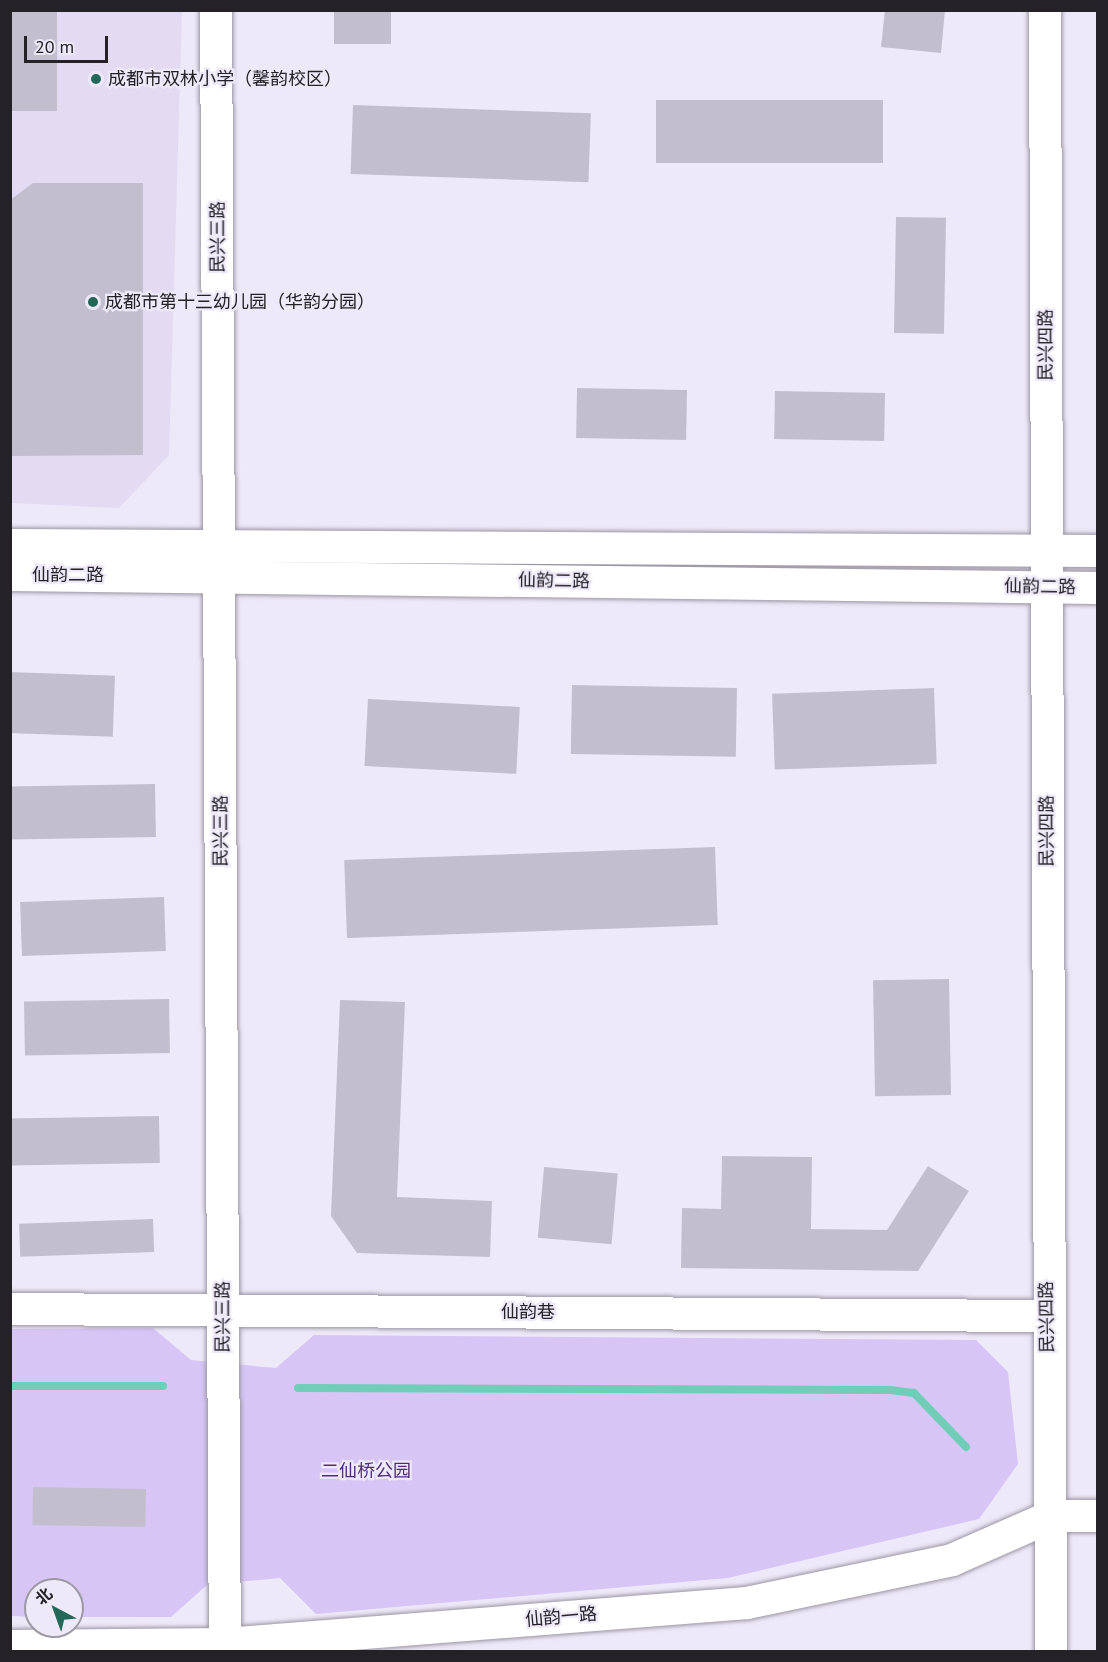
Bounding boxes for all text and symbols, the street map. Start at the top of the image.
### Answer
scale bar [27,24,111,62]
text: 20 m [35,35,74,58]
place label: 成都市双林小学（馨韵校区） [108,68,342,90]
marker: 成都市双林小学（馨韵校区） [89,72,103,86]
street label: 民兴三路 [207,201,229,273]
place label: 成都市第十三幼儿园（华韵分园） [105,291,375,313]
marker: 成都市第十三幼儿园（华韵分园） [86,295,100,309]
street label: 民兴四路 [1035,309,1057,381]
street label: 仙韵二路 [32,564,104,586]
street label: 仙韵二路 [518,570,590,592]
street label: 仙韵二路 [1004,576,1076,598]
street label: 民兴三路 [210,795,232,867]
street label: 民兴四路 [1036,795,1058,867]
street label: 民兴三路 [212,1281,234,1353]
street label: 民兴四路 [1036,1281,1058,1353]
street label: 仙韵巷 [501,1301,555,1323]
park label: 二仙桥公园 [321,1460,411,1482]
north arrow [24,1578,84,1638]
text: 北 [31,1583,56,1609]
street label: 仙韵一路 [524,1603,598,1631]

